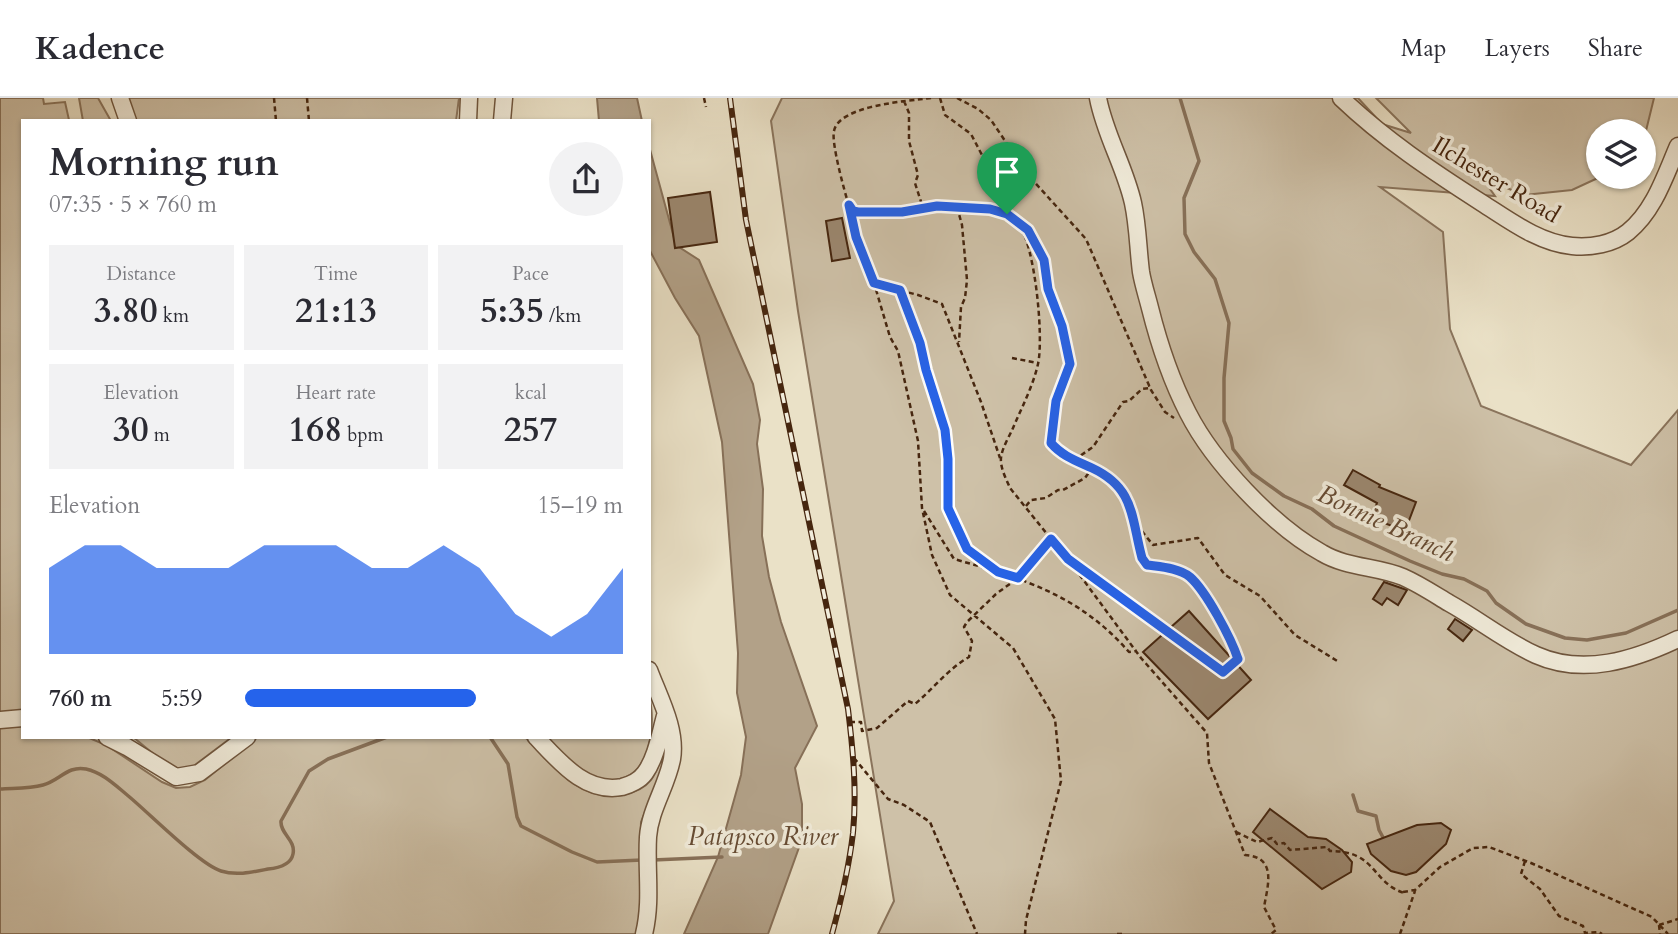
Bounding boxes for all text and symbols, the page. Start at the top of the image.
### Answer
text: Kadence [35,26,165,71]
text: Map [1401,32,1447,65]
text: Layers [1485,32,1550,65]
text: Share [1588,32,1643,65]
map controls [1586,119,1656,189]
button: layers [1586,119,1656,189]
street label: Ilchester Road [1426,129,1566,231]
text: Morning run [49,137,279,189]
button: share [549,142,623,216]
pin [977,142,1037,214]
icon: arrive [988,153,1026,191]
text: 07:35 · 5 × 760 m [49,189,217,220]
text: Distance [107,261,176,287]
text: Time [314,261,358,287]
text: Pace [512,261,549,287]
text: 3.80 [94,287,158,335]
text: 21:13 [295,287,377,335]
text: 5:35 [480,287,544,335]
text: km [158,303,189,329]
text: /km [544,303,581,329]
text: Elevation [104,380,179,406]
text: Heart rate [296,380,376,406]
text: kcal [515,380,547,406]
text: 30 [113,406,149,454]
text: 168 [288,406,342,454]
text: 257 [504,406,558,454]
text: m [149,422,170,448]
text: bpm [342,422,384,448]
water label: Bonnie Branch [1312,476,1461,570]
text: Elevation [49,490,140,521]
text: 15–19 m [538,490,623,521]
text: 760 m [49,683,112,714]
text: 5:59 [161,683,202,714]
water label: Patapsco River [688,819,840,854]

